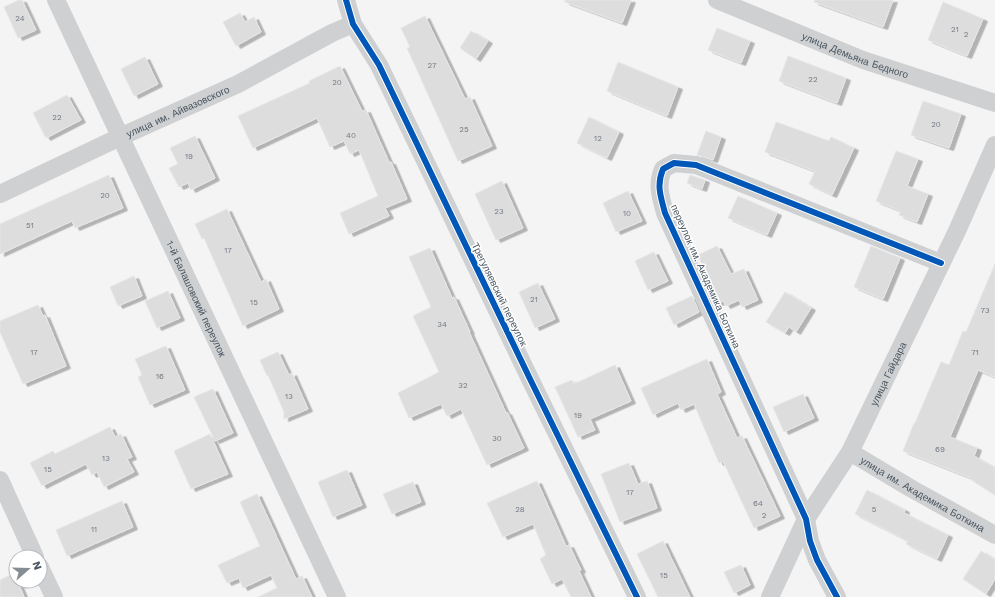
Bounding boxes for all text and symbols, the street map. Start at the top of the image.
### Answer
house number: 24 [15,14,25,23]
house number: 21 [951,25,959,34]
house number: 2 [964,30,969,39]
street label: улица Демьяна Бедного [800,31,910,81]
house number: 27 [428,61,437,70]
house number: 22 [808,75,818,84]
house number: 20 [332,78,342,87]
street label: улица им. Айвазовского [125,83,231,139]
house number: 22 [52,113,62,122]
house number: 20 [931,120,941,129]
house number: 25 [459,125,469,134]
house number: 40 [346,131,356,140]
house number: 12 [594,134,602,143]
house number: 19 [185,152,193,161]
house number: 20 [100,191,110,200]
street label: переулок им. Академика Боткина [669,203,743,350]
house number: 23 [494,207,504,216]
house number: 10 [623,209,631,218]
house number: 51 [26,221,34,230]
street label: 1-й Балашовский переулок [164,239,228,359]
street label: Трегуляевский переулок [470,241,530,348]
house number: 17 [224,246,232,255]
house number: 21 [530,295,538,304]
house number: 15 [250,298,258,307]
house number: 73 [980,306,990,315]
house number: 34 [437,320,447,329]
street label: улица Гайдара [868,340,909,408]
house number: 17 [30,348,38,357]
house number: 71 [971,348,979,357]
house number: 16 [156,372,164,381]
house number: 32 [458,381,468,390]
house number: 13 [285,392,293,401]
house number: 19 [574,411,582,420]
house number: 30 [492,434,502,443]
house number: 69 [935,445,945,454]
house number: 13 [102,454,110,463]
street label: улица им. Академика Боткина [858,455,987,534]
house number: 15 [44,465,52,474]
house number: 17 [626,488,634,497]
house number: 64 [753,499,763,508]
house number: 28 [515,505,525,514]
house number: 5 [872,505,877,514]
house number: 2 [762,511,767,520]
house number: 11 [91,525,97,534]
north arrow [8,549,48,589]
text: N [29,560,44,572]
house number: 15 [660,571,668,580]

